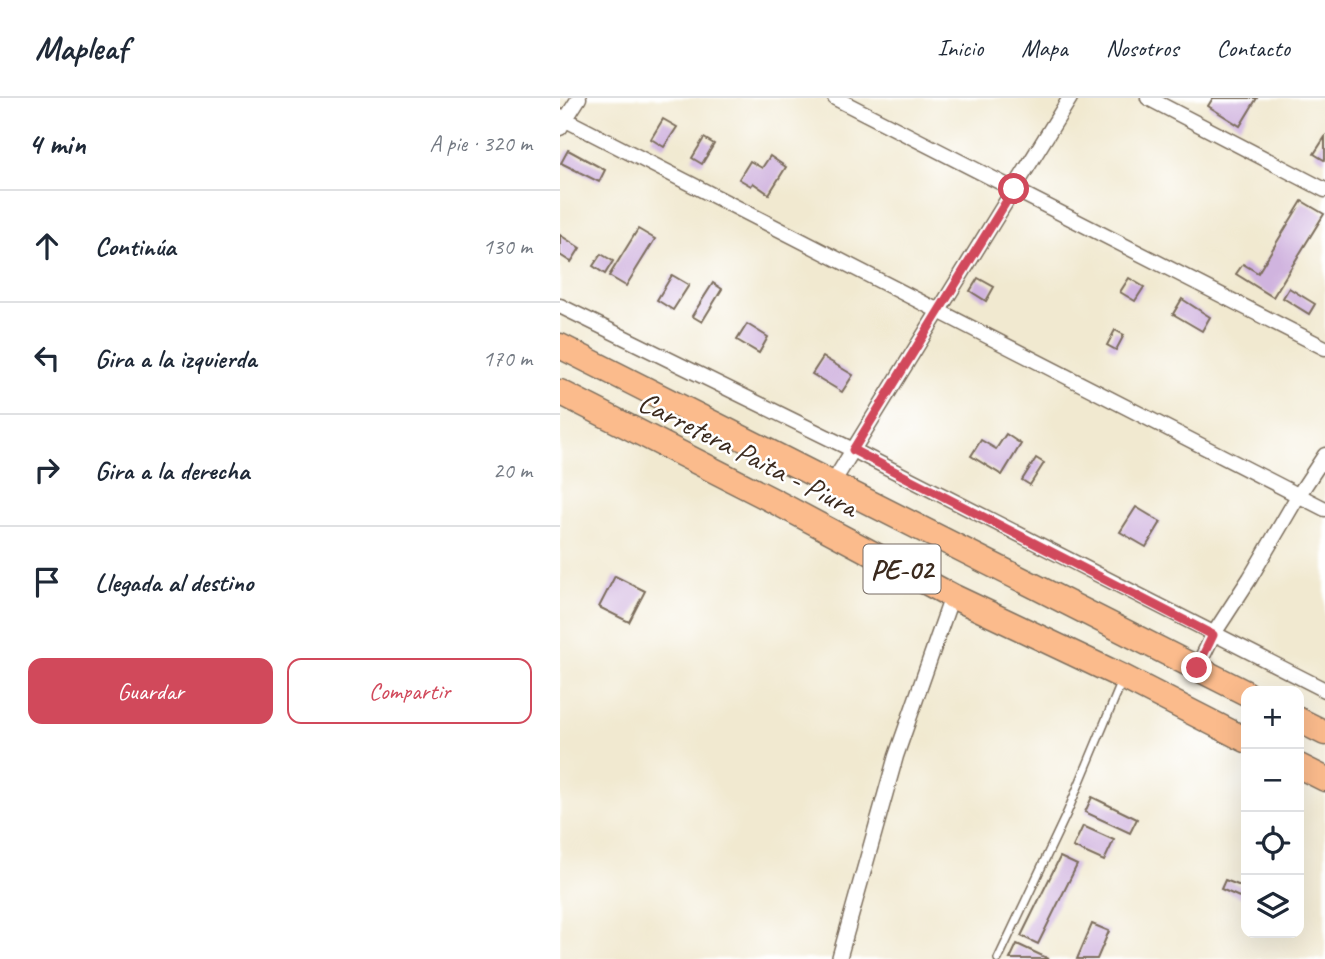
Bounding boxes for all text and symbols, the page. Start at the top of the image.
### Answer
text: Mapleaf [35,27,127,69]
text: Inicio [937,33,983,63]
text: Mapa [1021,33,1068,63]
text: Nosotros [1106,33,1178,63]
text: Contacto [1216,33,1290,63]
text: 4 min [28,125,85,163]
text: A pie · 320 m [429,129,532,158]
route start [998,173,1029,204]
icon: ahead [28,227,66,265]
text: Continúa [95,230,176,263]
text: 130 m [483,232,532,261]
icon: left [28,339,66,377]
text: Gira a la izquierda [95,342,256,375]
text: 170 m [483,344,532,373]
street label: Carretera Paita - Piura [632,382,866,527]
icon: right [28,451,66,489]
text: Gira a la derecha [95,454,249,487]
text: 20 m [493,456,532,485]
road number: PE-02 [864,545,940,594]
icon: arrive [28,563,66,601]
text: Llegada al destino [95,566,253,599]
route end [1181,652,1212,683]
button: Guardar [28,658,273,724]
button: Compartir [287,658,532,724]
map controls [1241,686,1304,938]
button: + [1241,686,1304,749]
button: − [1241,749,1304,812]
button: locate [1241,812,1304,875]
button: layers [1241,875,1304,938]

